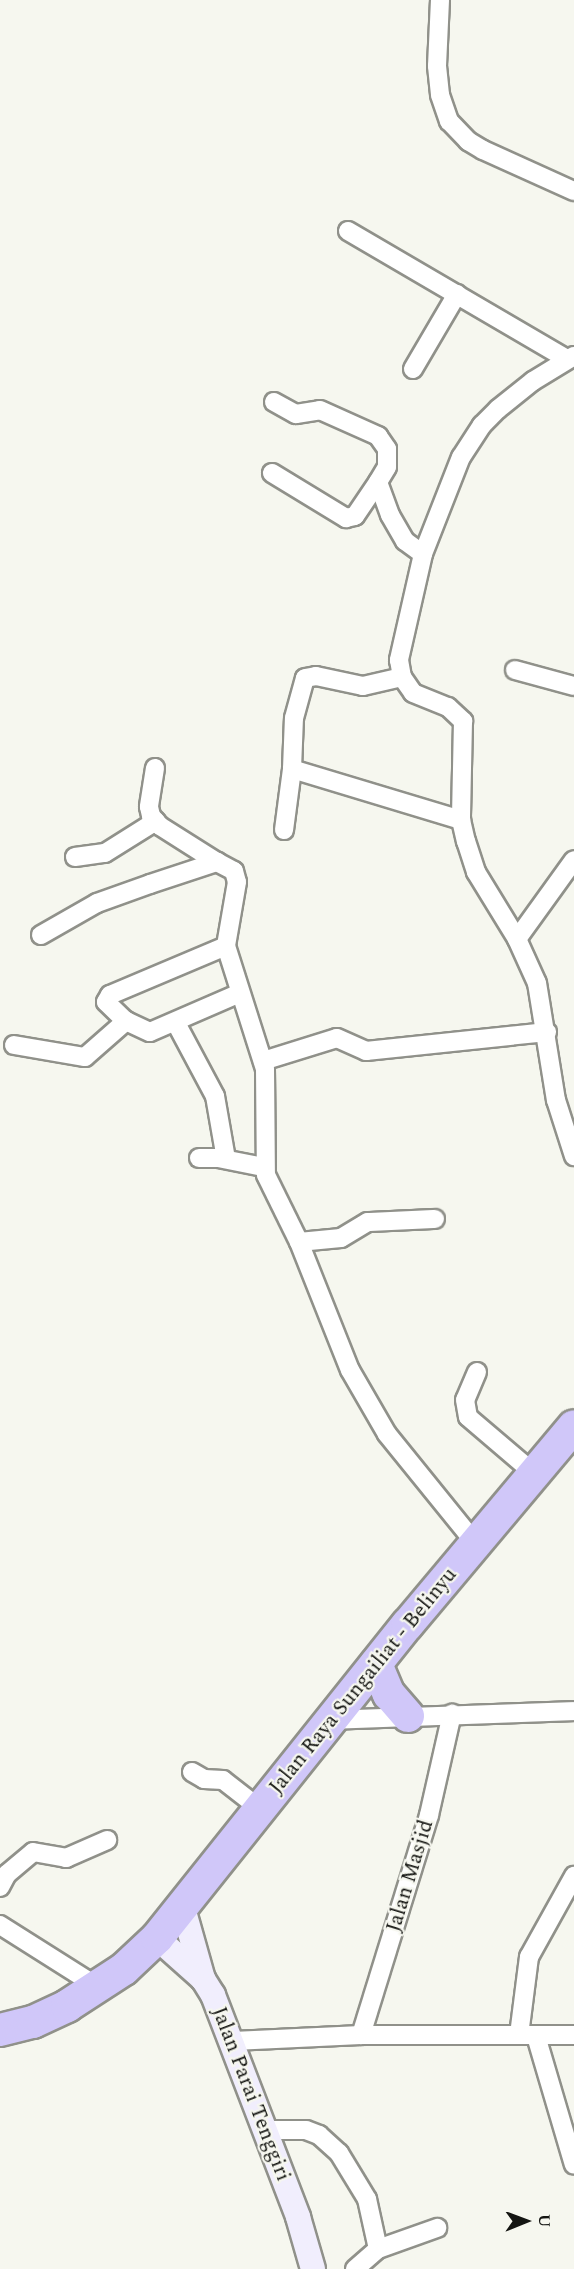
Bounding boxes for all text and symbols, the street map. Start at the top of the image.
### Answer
street label: Jalan Raya Sungailiat - Belinyu [264,1563,462,1799]
street label: Jalan Masjid [381,1817,439,1935]
street label: Jalan Parai Tenggiri [206,2003,296,2185]
north arrow [496,2191,556,2251]
text: U [532,2214,556,2228]

